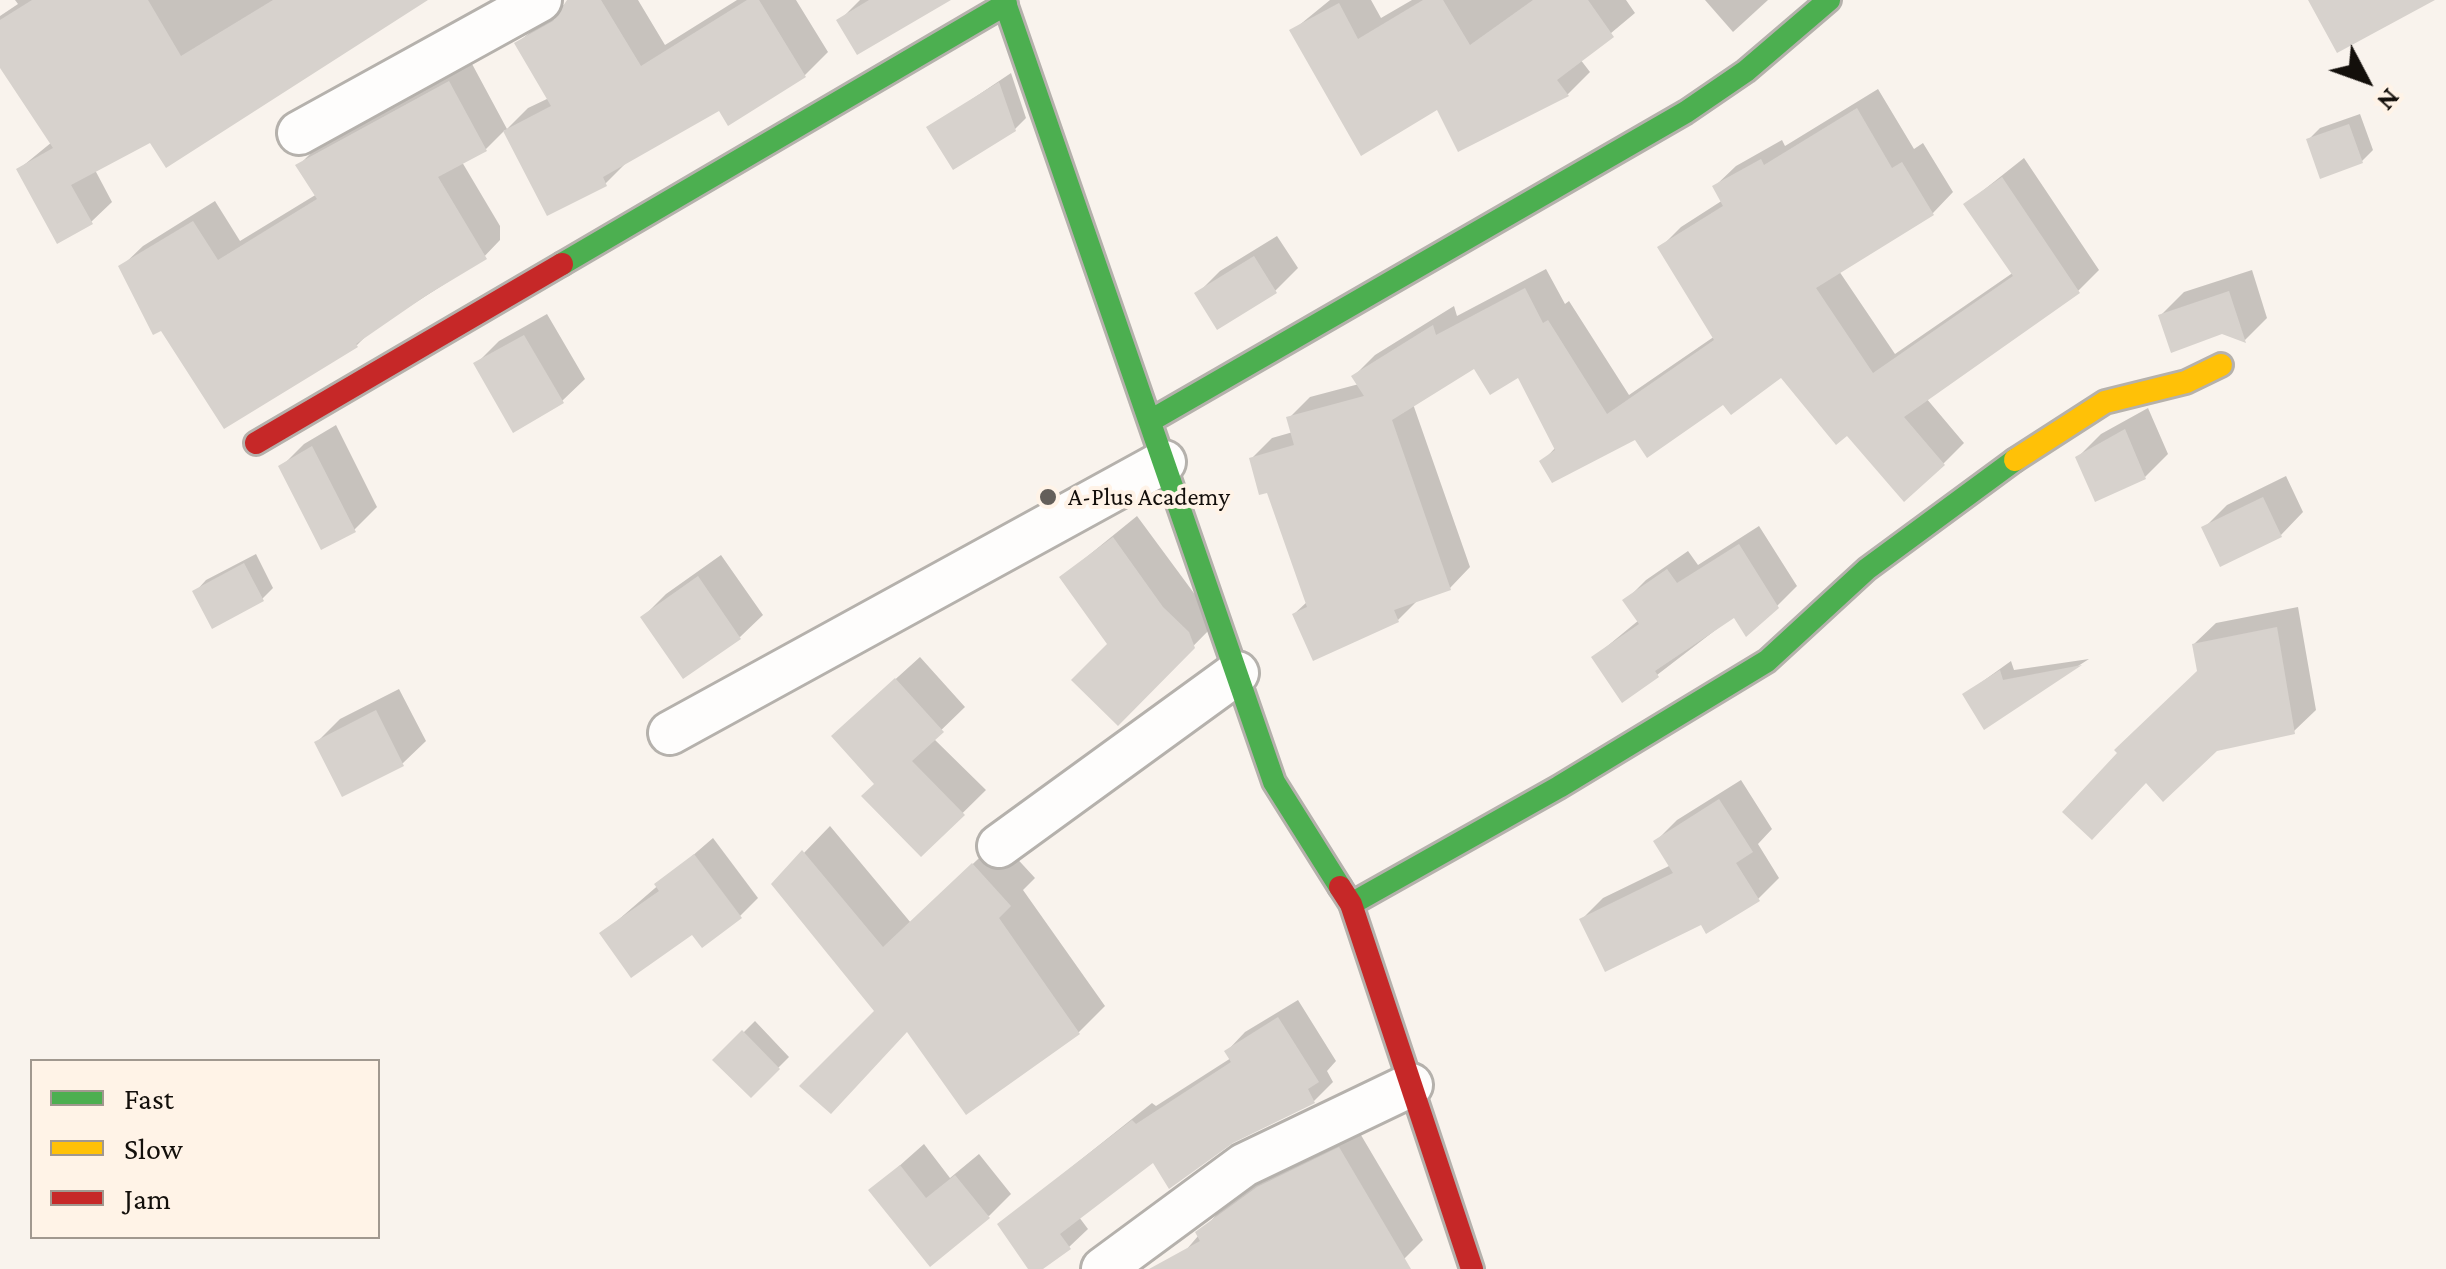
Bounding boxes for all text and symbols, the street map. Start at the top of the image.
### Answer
north arrow [2316,30,2416,130]
text: N [2371,83,2407,117]
place label: A-Plus Academy [1068,482,1230,512]
marker: A-Plus Academy [1037,486,1059,508]
legend [30,1059,380,1239]
text: Fast [124,1082,174,1115]
text: Slow [124,1132,183,1165]
text: Jam [124,1182,171,1215]

